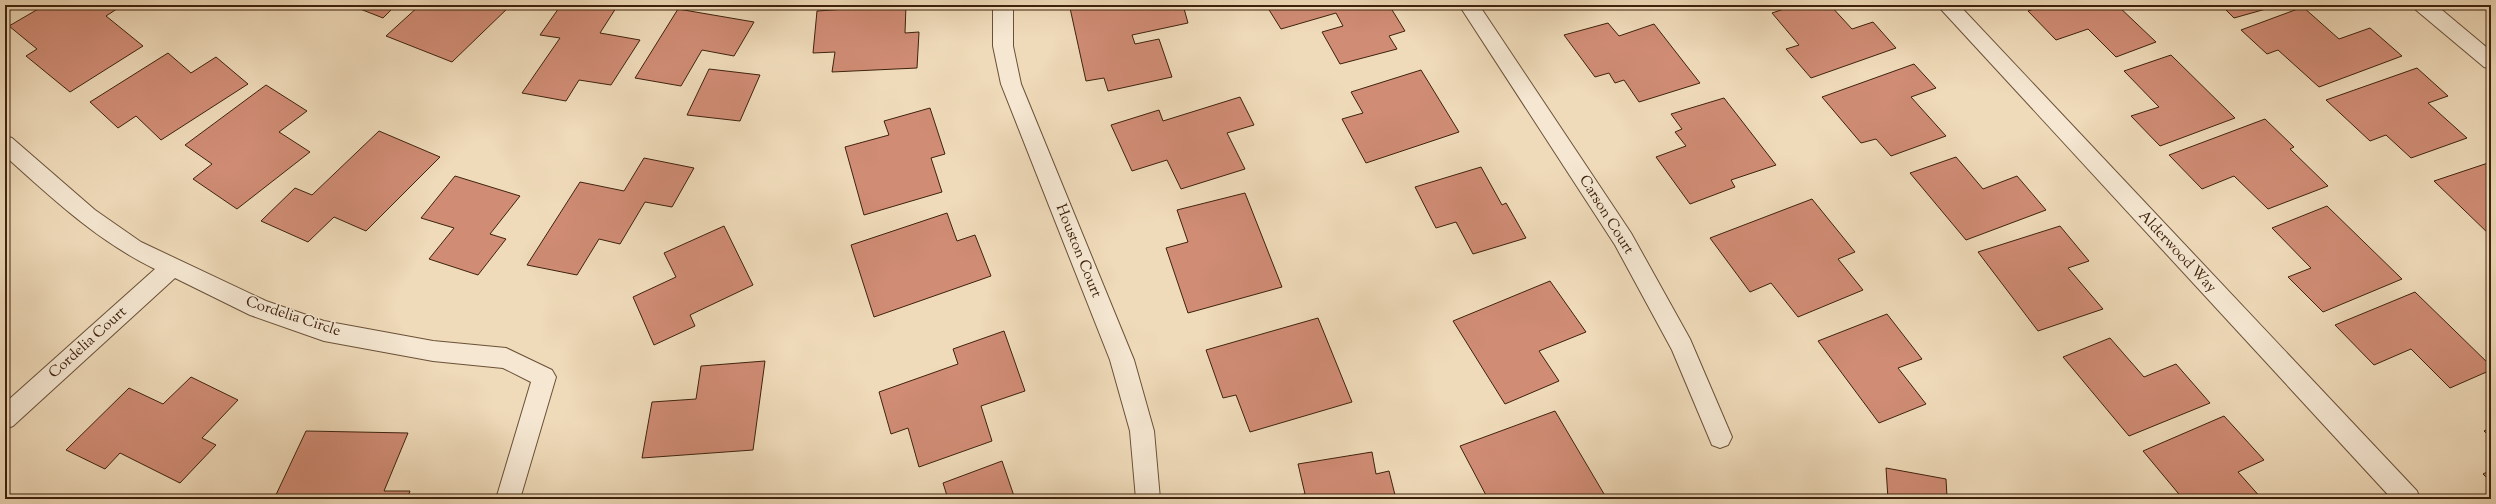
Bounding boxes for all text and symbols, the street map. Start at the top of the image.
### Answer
street label: Carson Court [1573,171,1639,259]
street label: Houston Court [1050,201,1106,301]
street label: Alderwood Way [2133,206,2221,298]
street label: Cordelia Circle [243,292,343,342]
street label: Cordelia Court [44,302,132,384]

